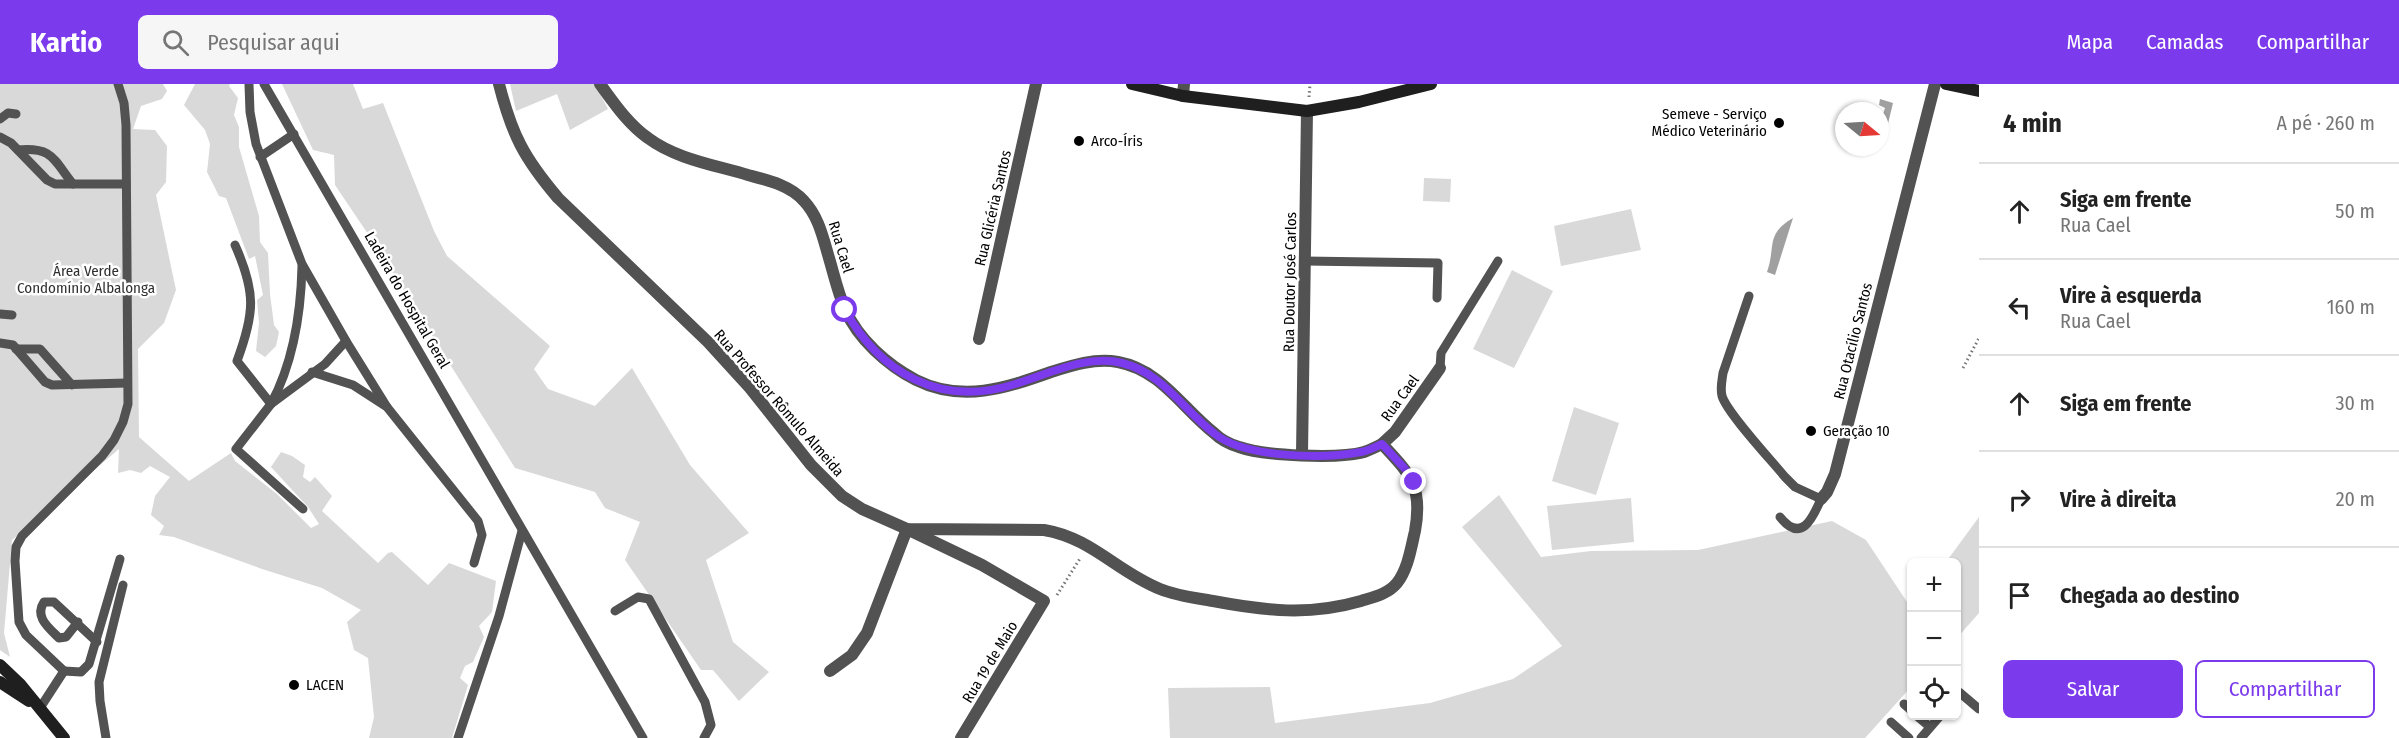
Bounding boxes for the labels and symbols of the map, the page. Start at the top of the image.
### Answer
north arrow [1835,102,1889,156]
place label: Semeve - Serviço Médico Veterinário [1652,105,1767,140]
marker: Semeve - Serviço Médico Veterinário [1772,116,1786,130]
place label: Arco-Íris [1091,132,1143,150]
marker: Arco-Íris [1072,134,1086,148]
street label: Rua Glicéria Santos [971,148,1015,268]
street label: Rua Doutor José Carlos [1280,212,1300,352]
street label: Rua Cael [825,219,857,275]
street label: Ladeira do Hospital Geral [361,228,454,372]
park label: Área Verde Condomínio Albalonga [17,262,155,297]
street label: Rua Otacílio Santos [1830,281,1876,401]
route start [831,296,857,322]
street label: Rua Professor Rômulo Almeida [710,326,848,480]
street label: Rua Cael [1377,371,1423,425]
place label: Geração 10 [1823,422,1890,440]
marker: Geração 10 [1804,424,1818,438]
route end [1400,468,1426,494]
street label: Rua 19 de Maio [959,618,1022,706]
place label: LACEN [306,676,344,694]
marker: LACEN [287,678,301,692]

